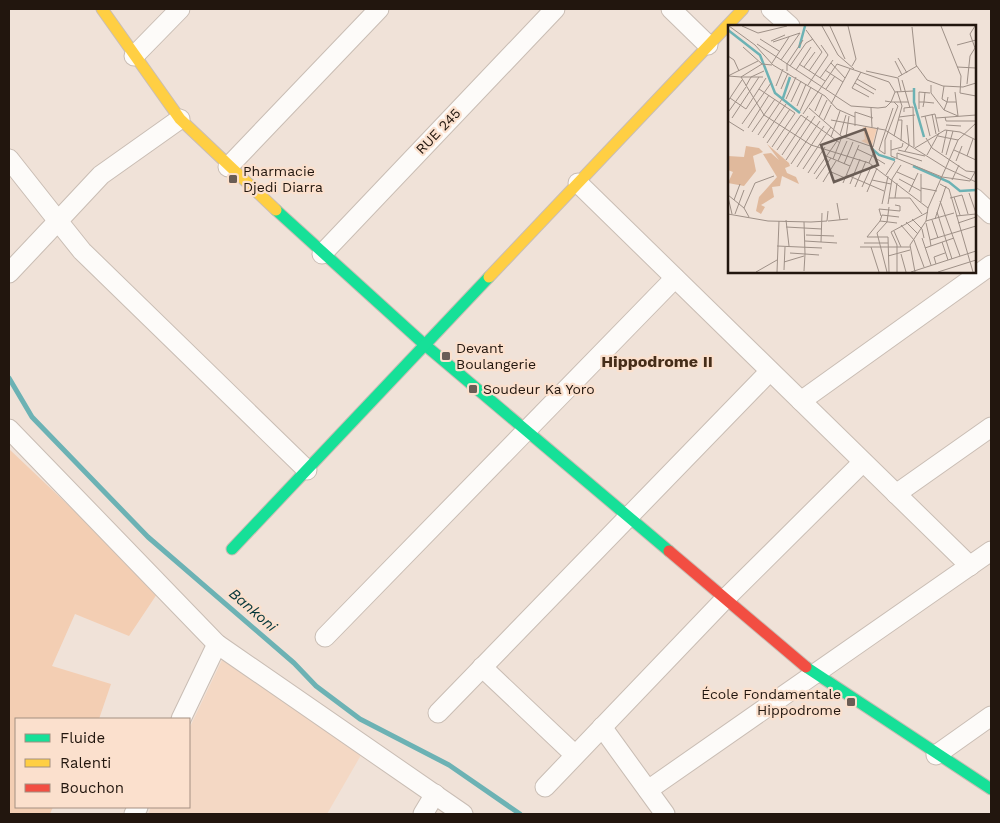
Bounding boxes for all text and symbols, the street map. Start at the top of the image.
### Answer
inset map [728,25,975,272]
street label: RUE 245 [412,105,464,157]
place label: Pharmacie Djedi Diarra [243,163,323,195]
marker: Pharmacie Djedi Diarra [227,173,239,185]
place label: Devant Boulangerie [456,340,536,372]
marker: Devant Boulangerie [440,350,452,362]
district label: Hippodrome II [601,352,713,371]
place label: Soudeur Ka Yoro [483,381,595,397]
marker: Soudeur Ka Yoro [467,383,479,395]
water label: Bankoni [225,584,281,636]
place label: École Fondamentale Hippodrome [701,686,841,718]
marker: École Fondamentale Hippodrome [845,696,857,708]
legend [15,718,190,808]
text: Fluide [60,729,105,747]
text: Ralenti [60,754,111,772]
text: Bouchon [60,779,124,797]

